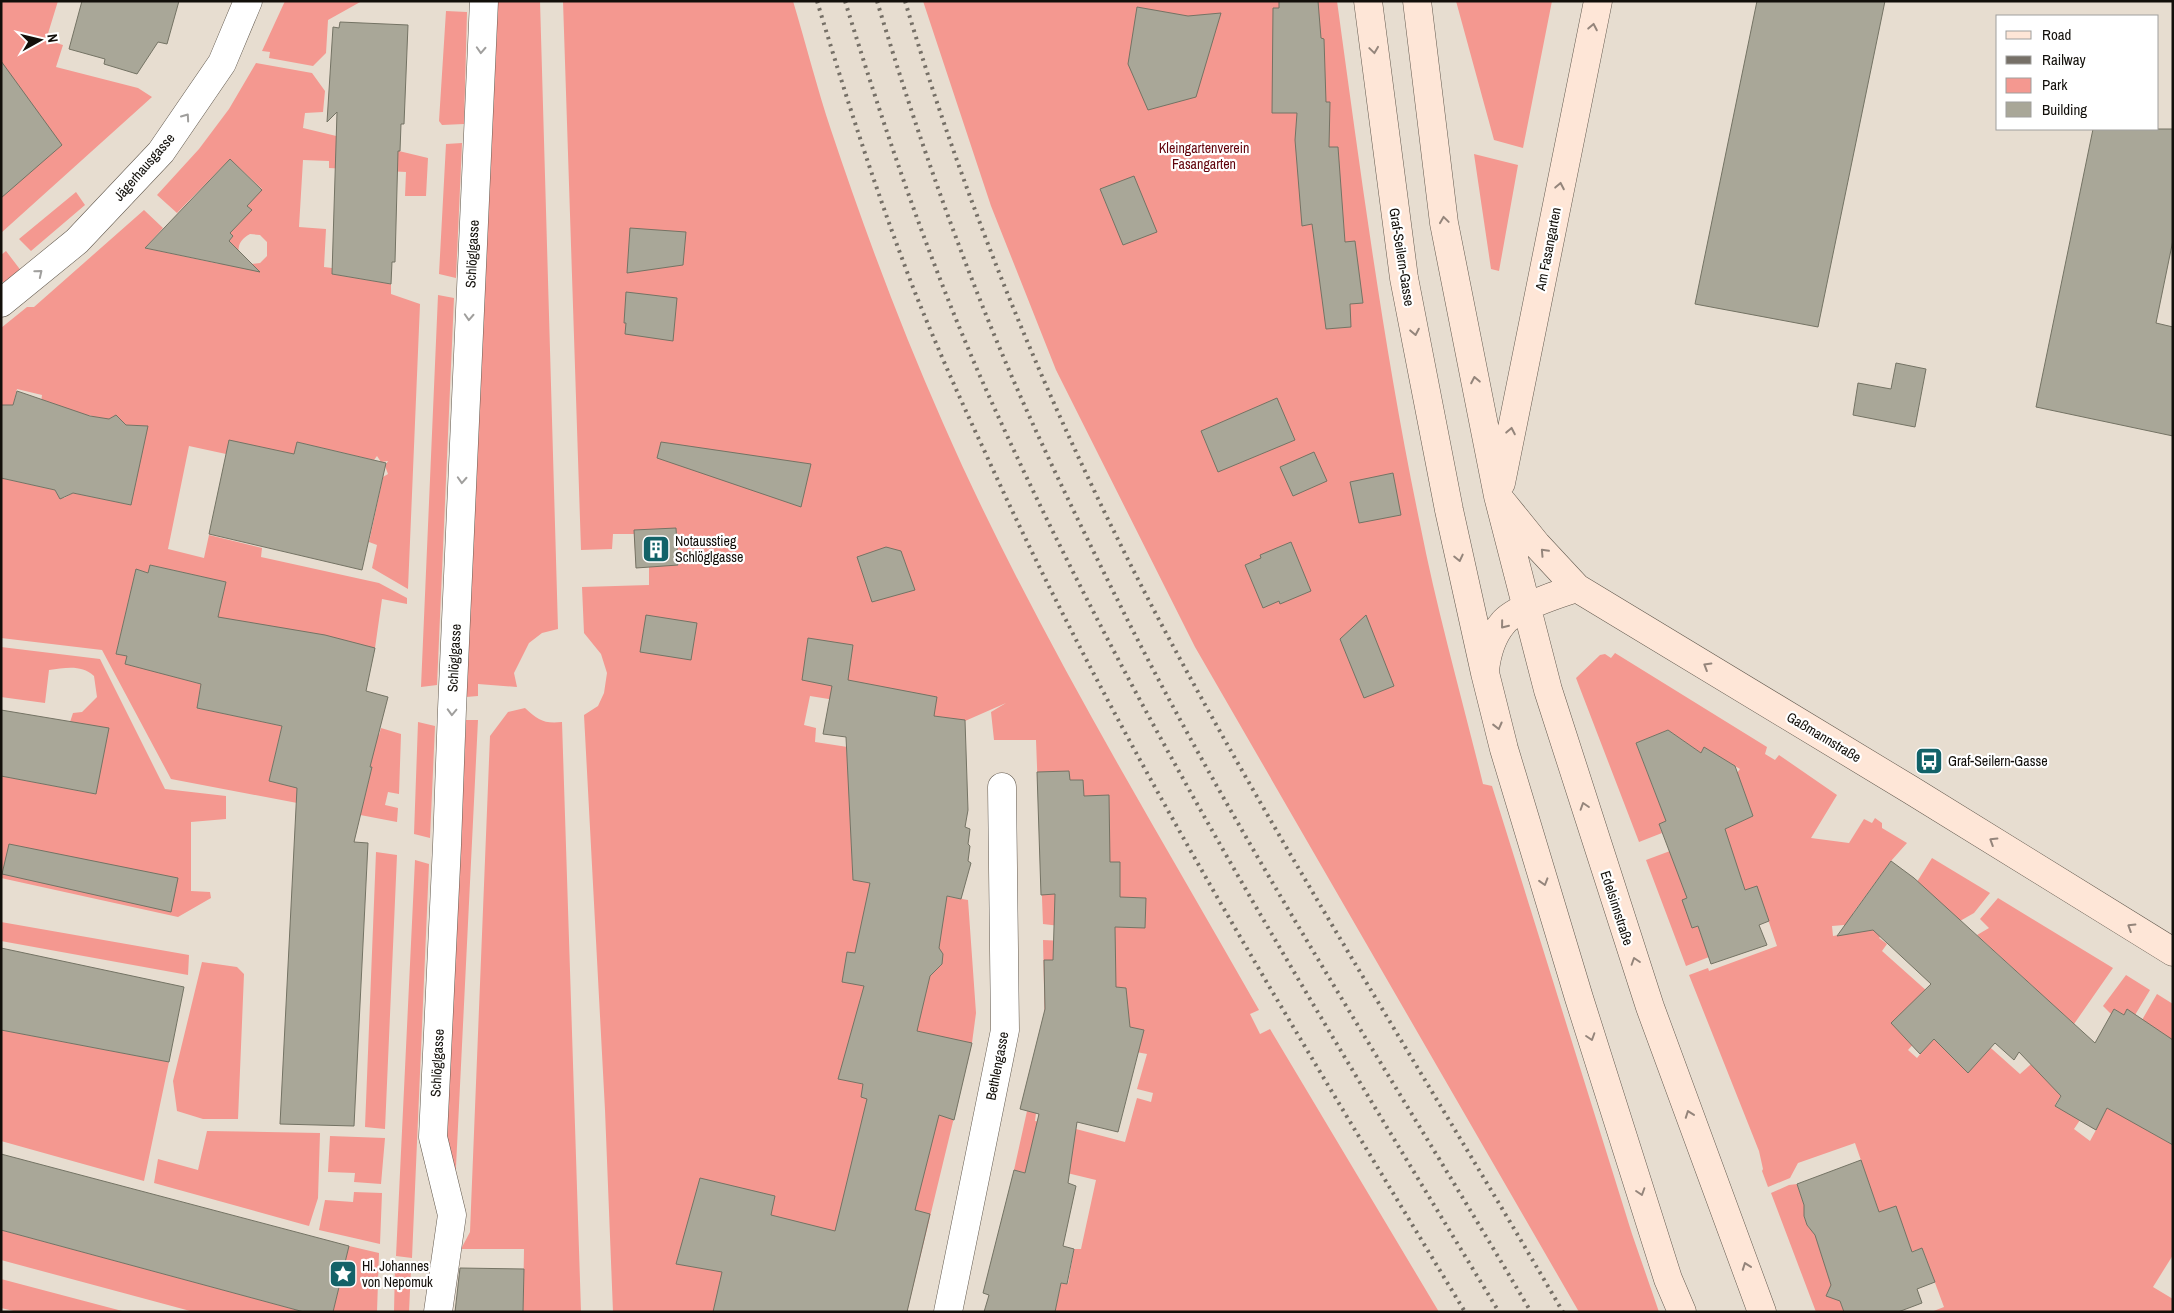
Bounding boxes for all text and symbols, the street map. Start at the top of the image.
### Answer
north arrow [15,15,65,65]
legend [1996,15,2159,130]
one-way arrow [1587,23,1597,31]
text: Road [2042,24,2071,45]
text: N [43,33,62,44]
one-way arrow [476,46,487,54]
one-way arrow [1368,46,1379,54]
text: Railway [2042,49,2087,70]
text: Park [2042,74,2068,95]
text: Building [2042,99,2087,120]
one-way arrow [180,113,189,122]
street label: Jägerhausgasse [110,129,178,205]
park label: Kleingartenverein Fasangarten [1159,139,1249,173]
one-way arrow [1555,182,1565,191]
street label: Graf-Seilern-Gasse [1385,206,1419,308]
street label: Am Fasangarten [1531,206,1565,293]
one-way arrow [1439,216,1450,224]
street label: Schlöglgasse [461,219,483,289]
one-way arrow [33,270,42,278]
one-way arrow [464,313,475,321]
one-way arrow [1409,327,1419,336]
one-way arrow [1470,375,1481,384]
one-way arrow [1505,427,1516,436]
one-way arrow [457,476,467,484]
place label: Notausstieg Schlöglgasse [675,532,743,566]
building icon: Notausstieg Schlöglgasse [641,534,671,564]
one-way arrow [1541,549,1550,558]
one-way arrow [1453,553,1464,562]
one-way arrow [1501,619,1509,628]
street label: Schlöglgasse [443,623,465,693]
one-way arrow [1704,663,1713,673]
one-way arrow [446,708,457,716]
street label: Gaßmannstraße [1784,708,1864,766]
one-way arrow [1492,721,1503,730]
bus stop icon: Graf-Seilern-Gasse [1914,746,1944,776]
place label: Graf-Seilern-Gasse [1948,752,2048,770]
one-way arrow [1580,802,1590,811]
one-way arrow [1990,838,1999,848]
street label: Edelsinnstraße [1597,868,1637,948]
one-way arrow [1539,877,1549,885]
one-way arrow [2128,923,2137,933]
one-way arrow [1630,957,1640,965]
street label: Schlöglgasse [426,1028,448,1098]
street label: Bethlengasse [982,1030,1012,1102]
one-way arrow [1586,1033,1596,1041]
one-way arrow [1685,1110,1695,1118]
one-way arrow [1635,1188,1645,1196]
place label: Hl. Johannes von Nepomuk [362,1257,433,1291]
place icon: Hl. Johannes von Nepomuk [328,1259,358,1289]
one-way arrow [1742,1262,1752,1271]

